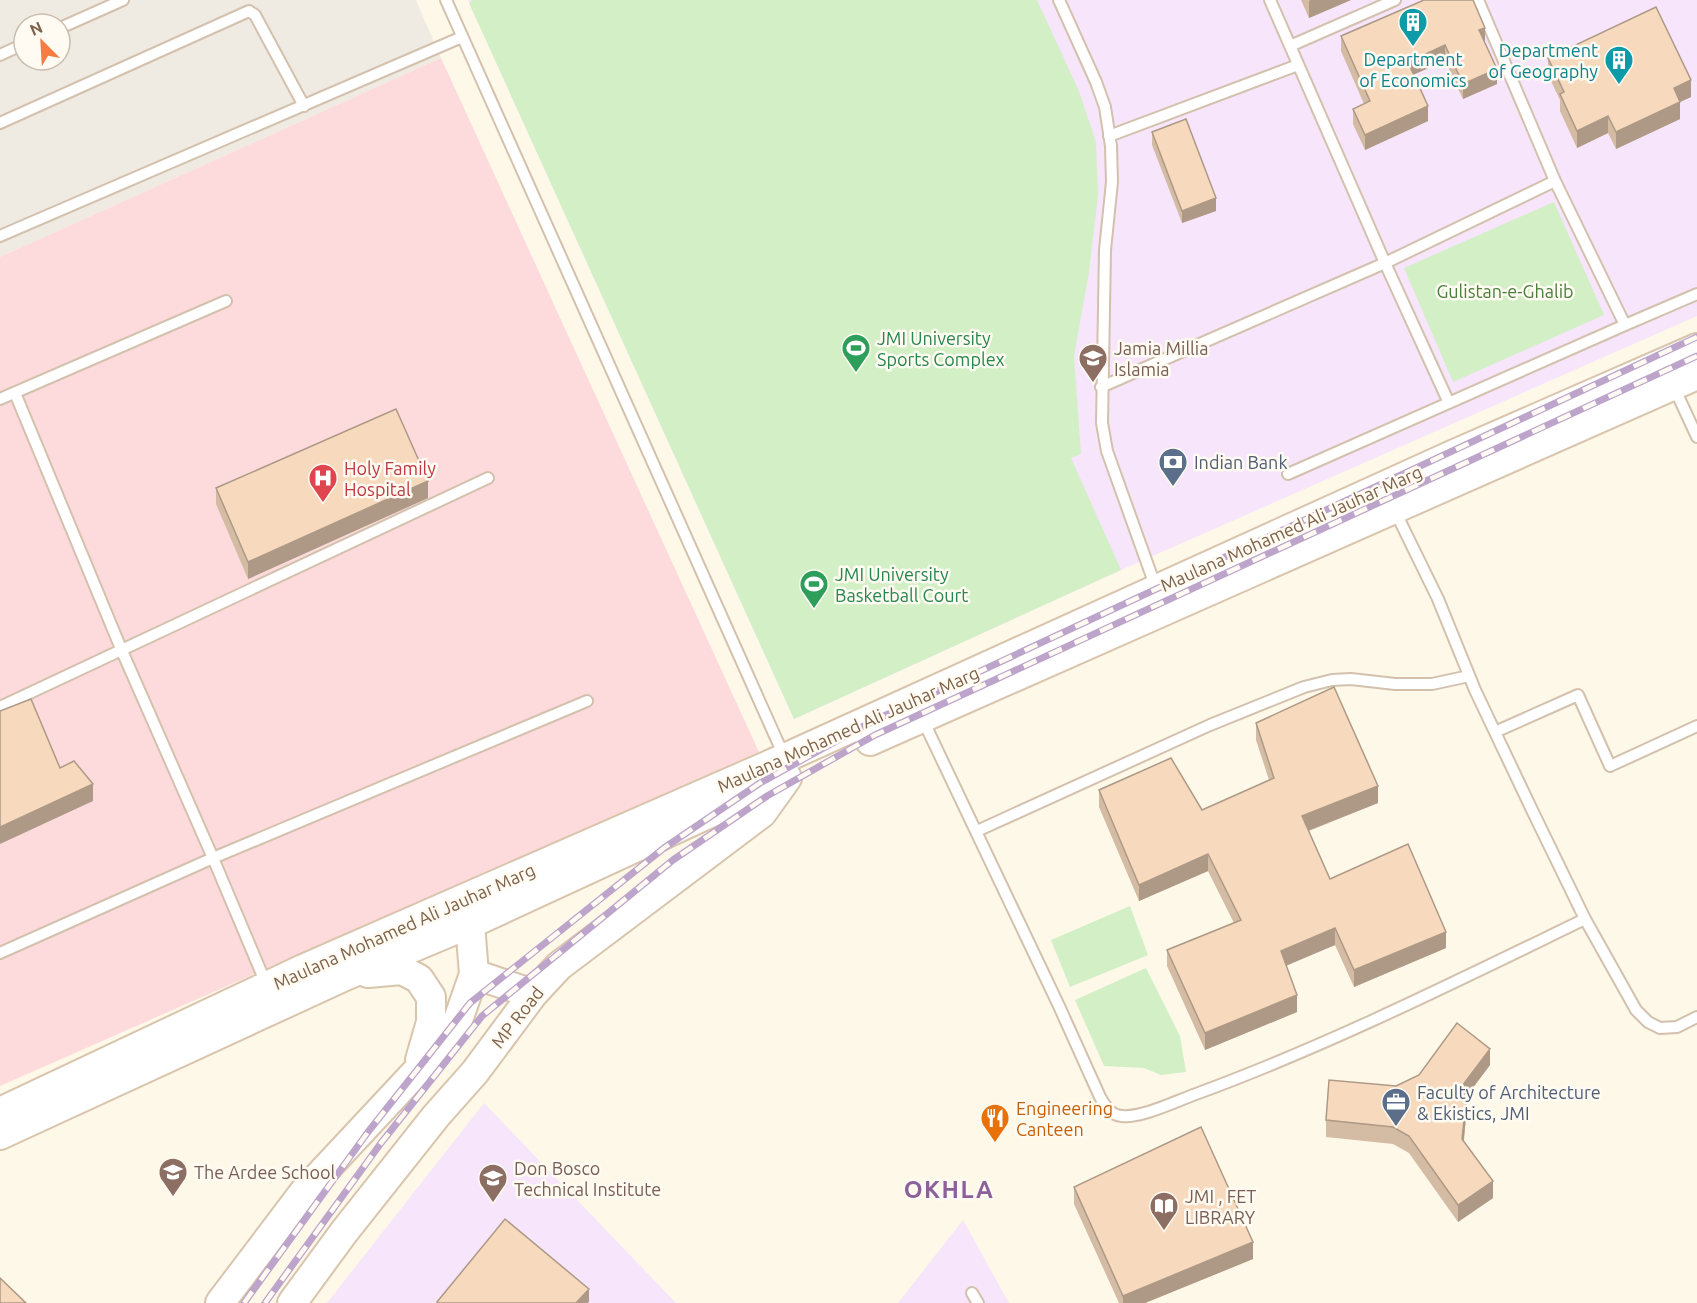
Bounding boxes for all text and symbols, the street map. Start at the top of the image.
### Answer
building icon: Department of Economics [1397,6,1429,48]
north arrow [12,12,72,72]
text: N [27,18,45,39]
place label: Department of Geography [1488,40,1598,81]
building icon: Department of Geography [1603,44,1635,86]
place label: Department of Economics [1359,49,1467,90]
park label: Gulistan-e-Ghalib [1436,281,1574,301]
place label: JMI University Sports Complex [877,328,1005,369]
sports icon: JMI University Sports Complex [840,332,872,374]
place label: Jamia Millia Islamia [1114,338,1208,379]
school or university icon: Jamia Millia Islamia [1077,342,1109,384]
bank icon: Indian Bank [1157,446,1189,488]
place label: Indian Bank [1194,452,1288,472]
place label: Holy Family Hospital [344,458,436,499]
street label: Maulana Mohamed Ali Jauhar Marg [1157,461,1425,595]
hospital icon: Holy Family Hospital [307,462,339,504]
place label: JMI University Basketball Court [835,564,968,605]
sports icon: JMI University Basketball Court [798,568,830,610]
street label: Maulana Mohamed Ali Jauhar Marg [714,662,982,796]
street label: Maulana Mohamed Ali Jauhar Marg [270,859,538,993]
street label: MP Road [487,982,547,1052]
place label: Faculty of Architecture & Ekistics, JMI [1417,1082,1601,1123]
office icon: Faculty of Architecture & Ekistics, JMI [1380,1086,1412,1128]
place label: Engineering Canteen [1016,1098,1113,1139]
restaurant icon: Engineering Canteen [979,1102,1011,1144]
school or university icon: The Ardee School [157,1156,189,1198]
place label: Don Bosco Technical Institute [514,1158,661,1199]
place label: The Ardee School [194,1162,336,1182]
school or university icon: Don Bosco Technical Institute [477,1162,509,1204]
district label: OKHLA [904,1176,994,1203]
place label: JMI , FET LIBRARY [1185,1186,1256,1227]
library icon: JMI , FET LIBRARY [1148,1190,1180,1232]

